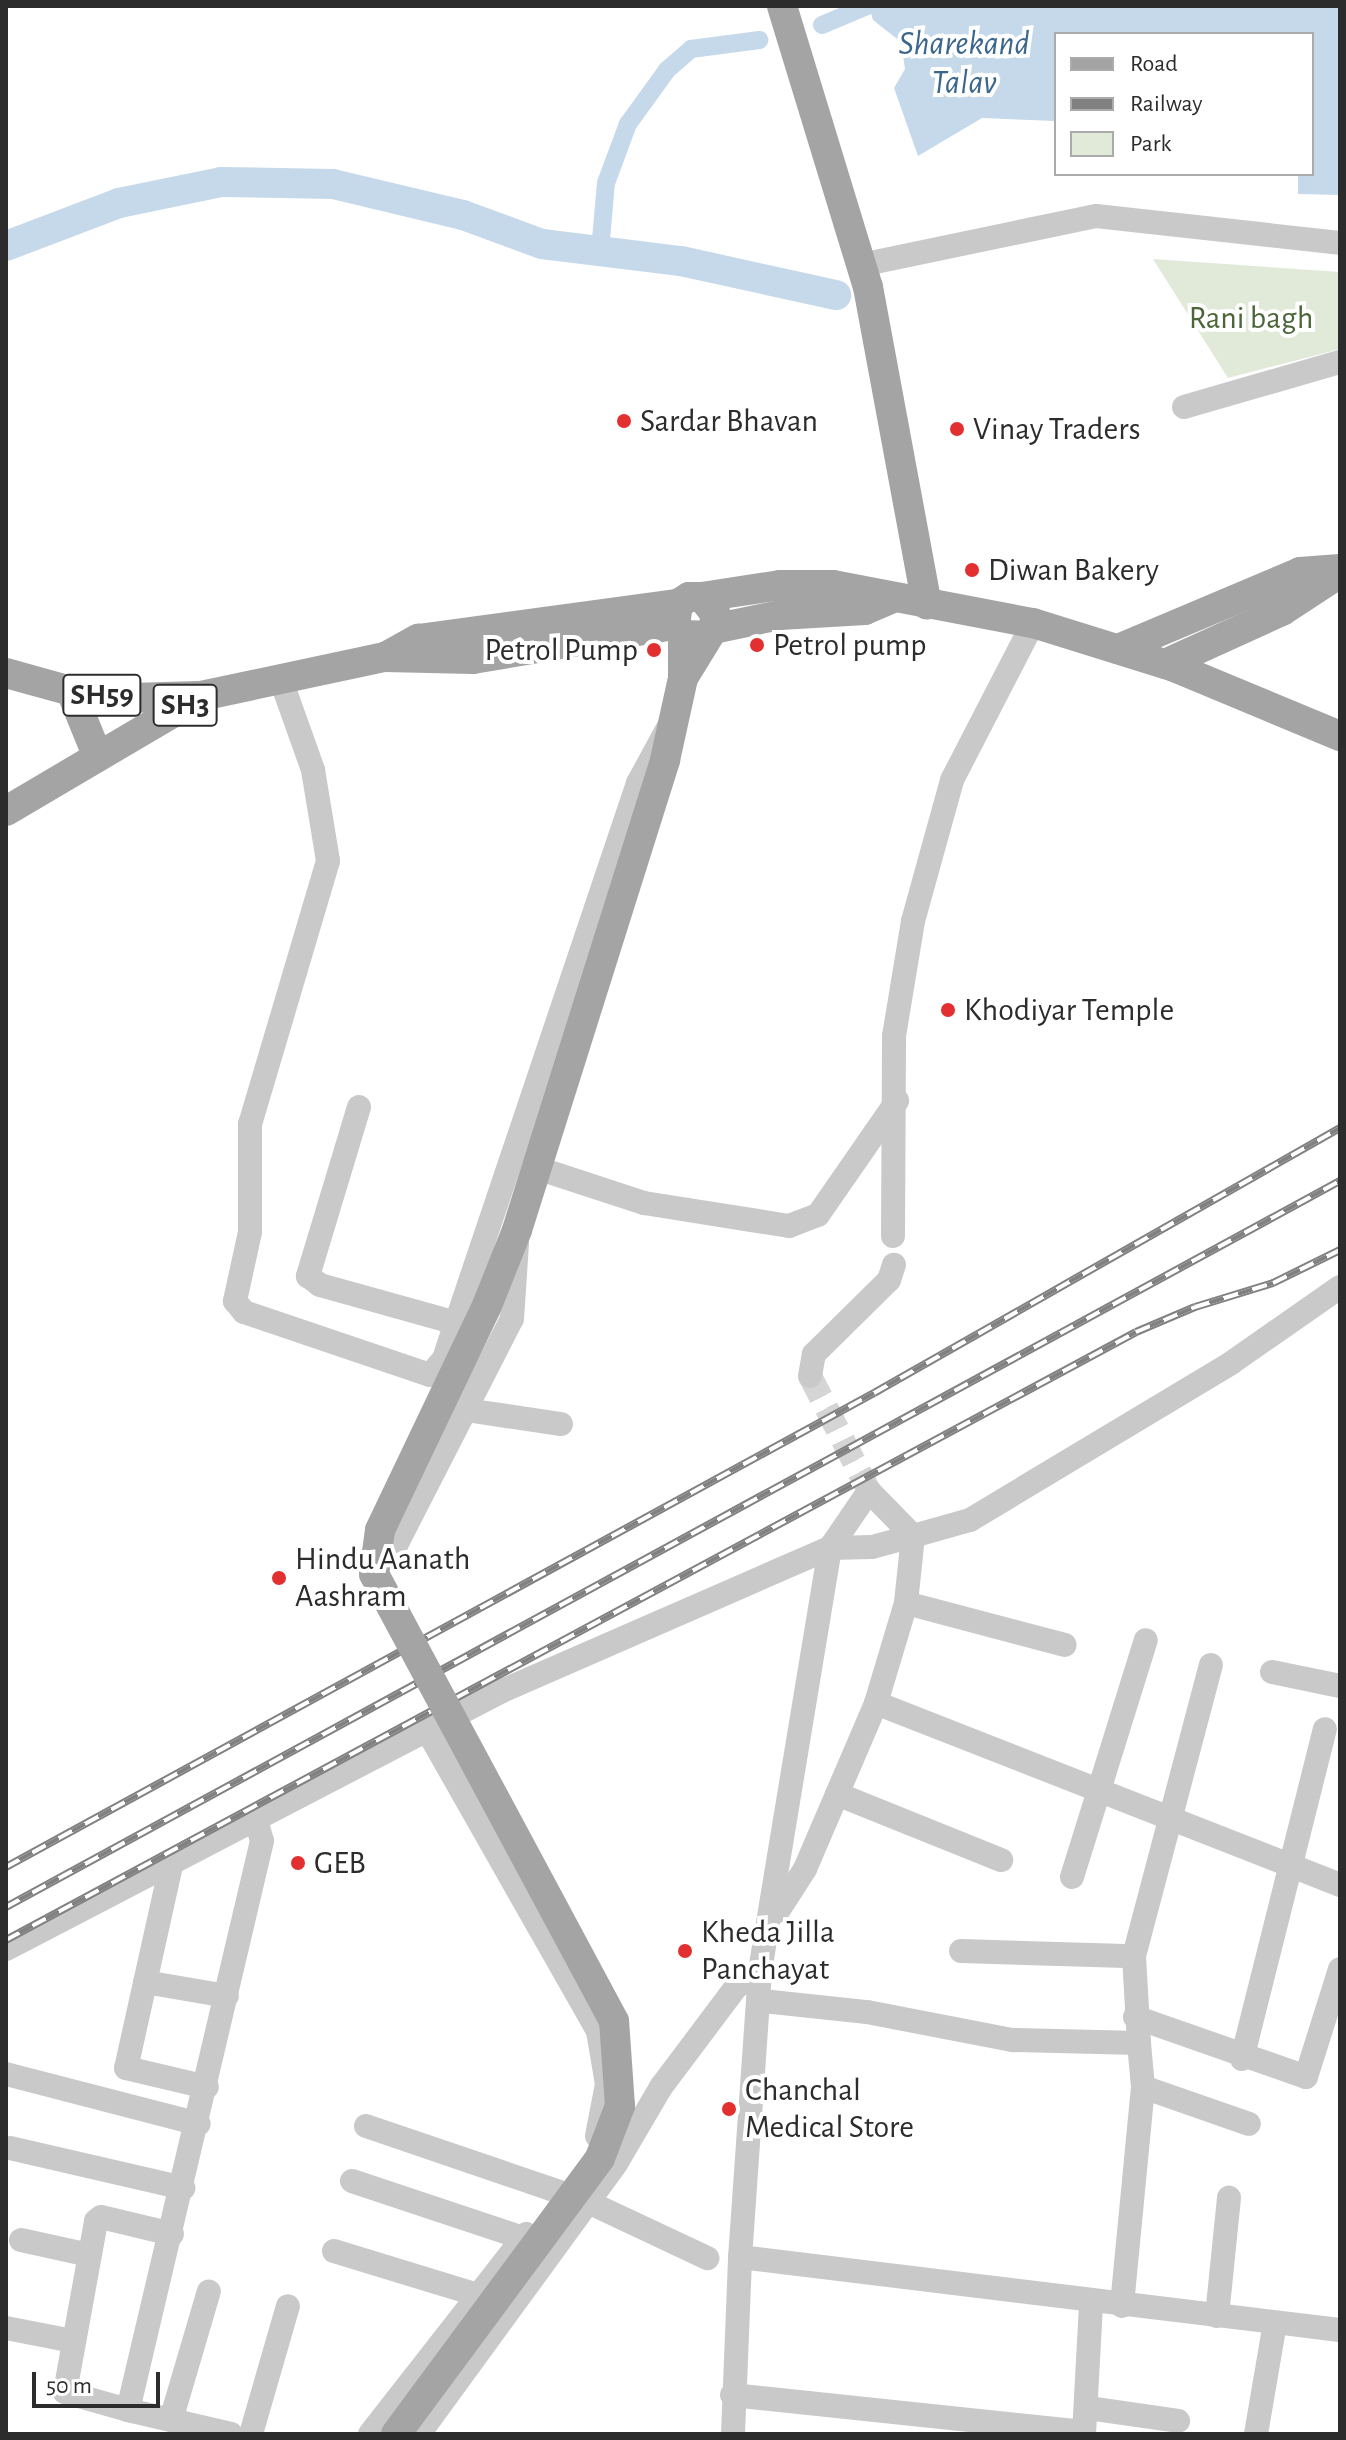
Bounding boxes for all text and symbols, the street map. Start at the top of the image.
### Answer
water label: Sharekand Talav [899,24,1029,104]
legend [1054,32,1314,176]
text: Road [1130,52,1178,76]
text: Railway [1130,92,1202,116]
text: Park [1130,132,1171,156]
park label: Rani bagh [1189,299,1313,337]
place label: Sardar Bhavan [640,402,818,440]
place label: Vinay Traders [973,410,1141,448]
marker: Sardar Bhavan [615,412,633,430]
marker: Vinay Traders [948,420,966,438]
place label: Diwan Bakery [988,551,1159,589]
marker: Diwan Bakery [963,561,981,579]
place label: Petrol pump [773,626,927,664]
place label: Petrol Pump [484,631,638,669]
marker: Petrol pump [748,636,766,654]
marker: Petrol Pump [645,641,663,659]
road number: SH59 [62,669,142,721]
road number: SH3 [151,679,219,731]
place label: Khodiyar Temple [964,991,1174,1029]
marker: Khodiyar Temple [939,1001,957,1019]
place label: Hindu Aanath Aashram [295,1541,470,1616]
marker: Hindu Aanath Aashram [270,1569,288,1587]
place label: GEB [314,1844,366,1882]
marker: GEB [289,1854,307,1872]
place label: Kheda Jilla Panchayat [701,1914,835,1989]
marker: Kheda Jilla Panchayat [676,1942,694,1960]
place label: Chanchal Medical Store [745,2072,914,2147]
marker: Chanchal Medical Store [720,2100,738,2118]
scale bar [36,2356,164,2406]
text: 50 m [46,2374,92,2398]

